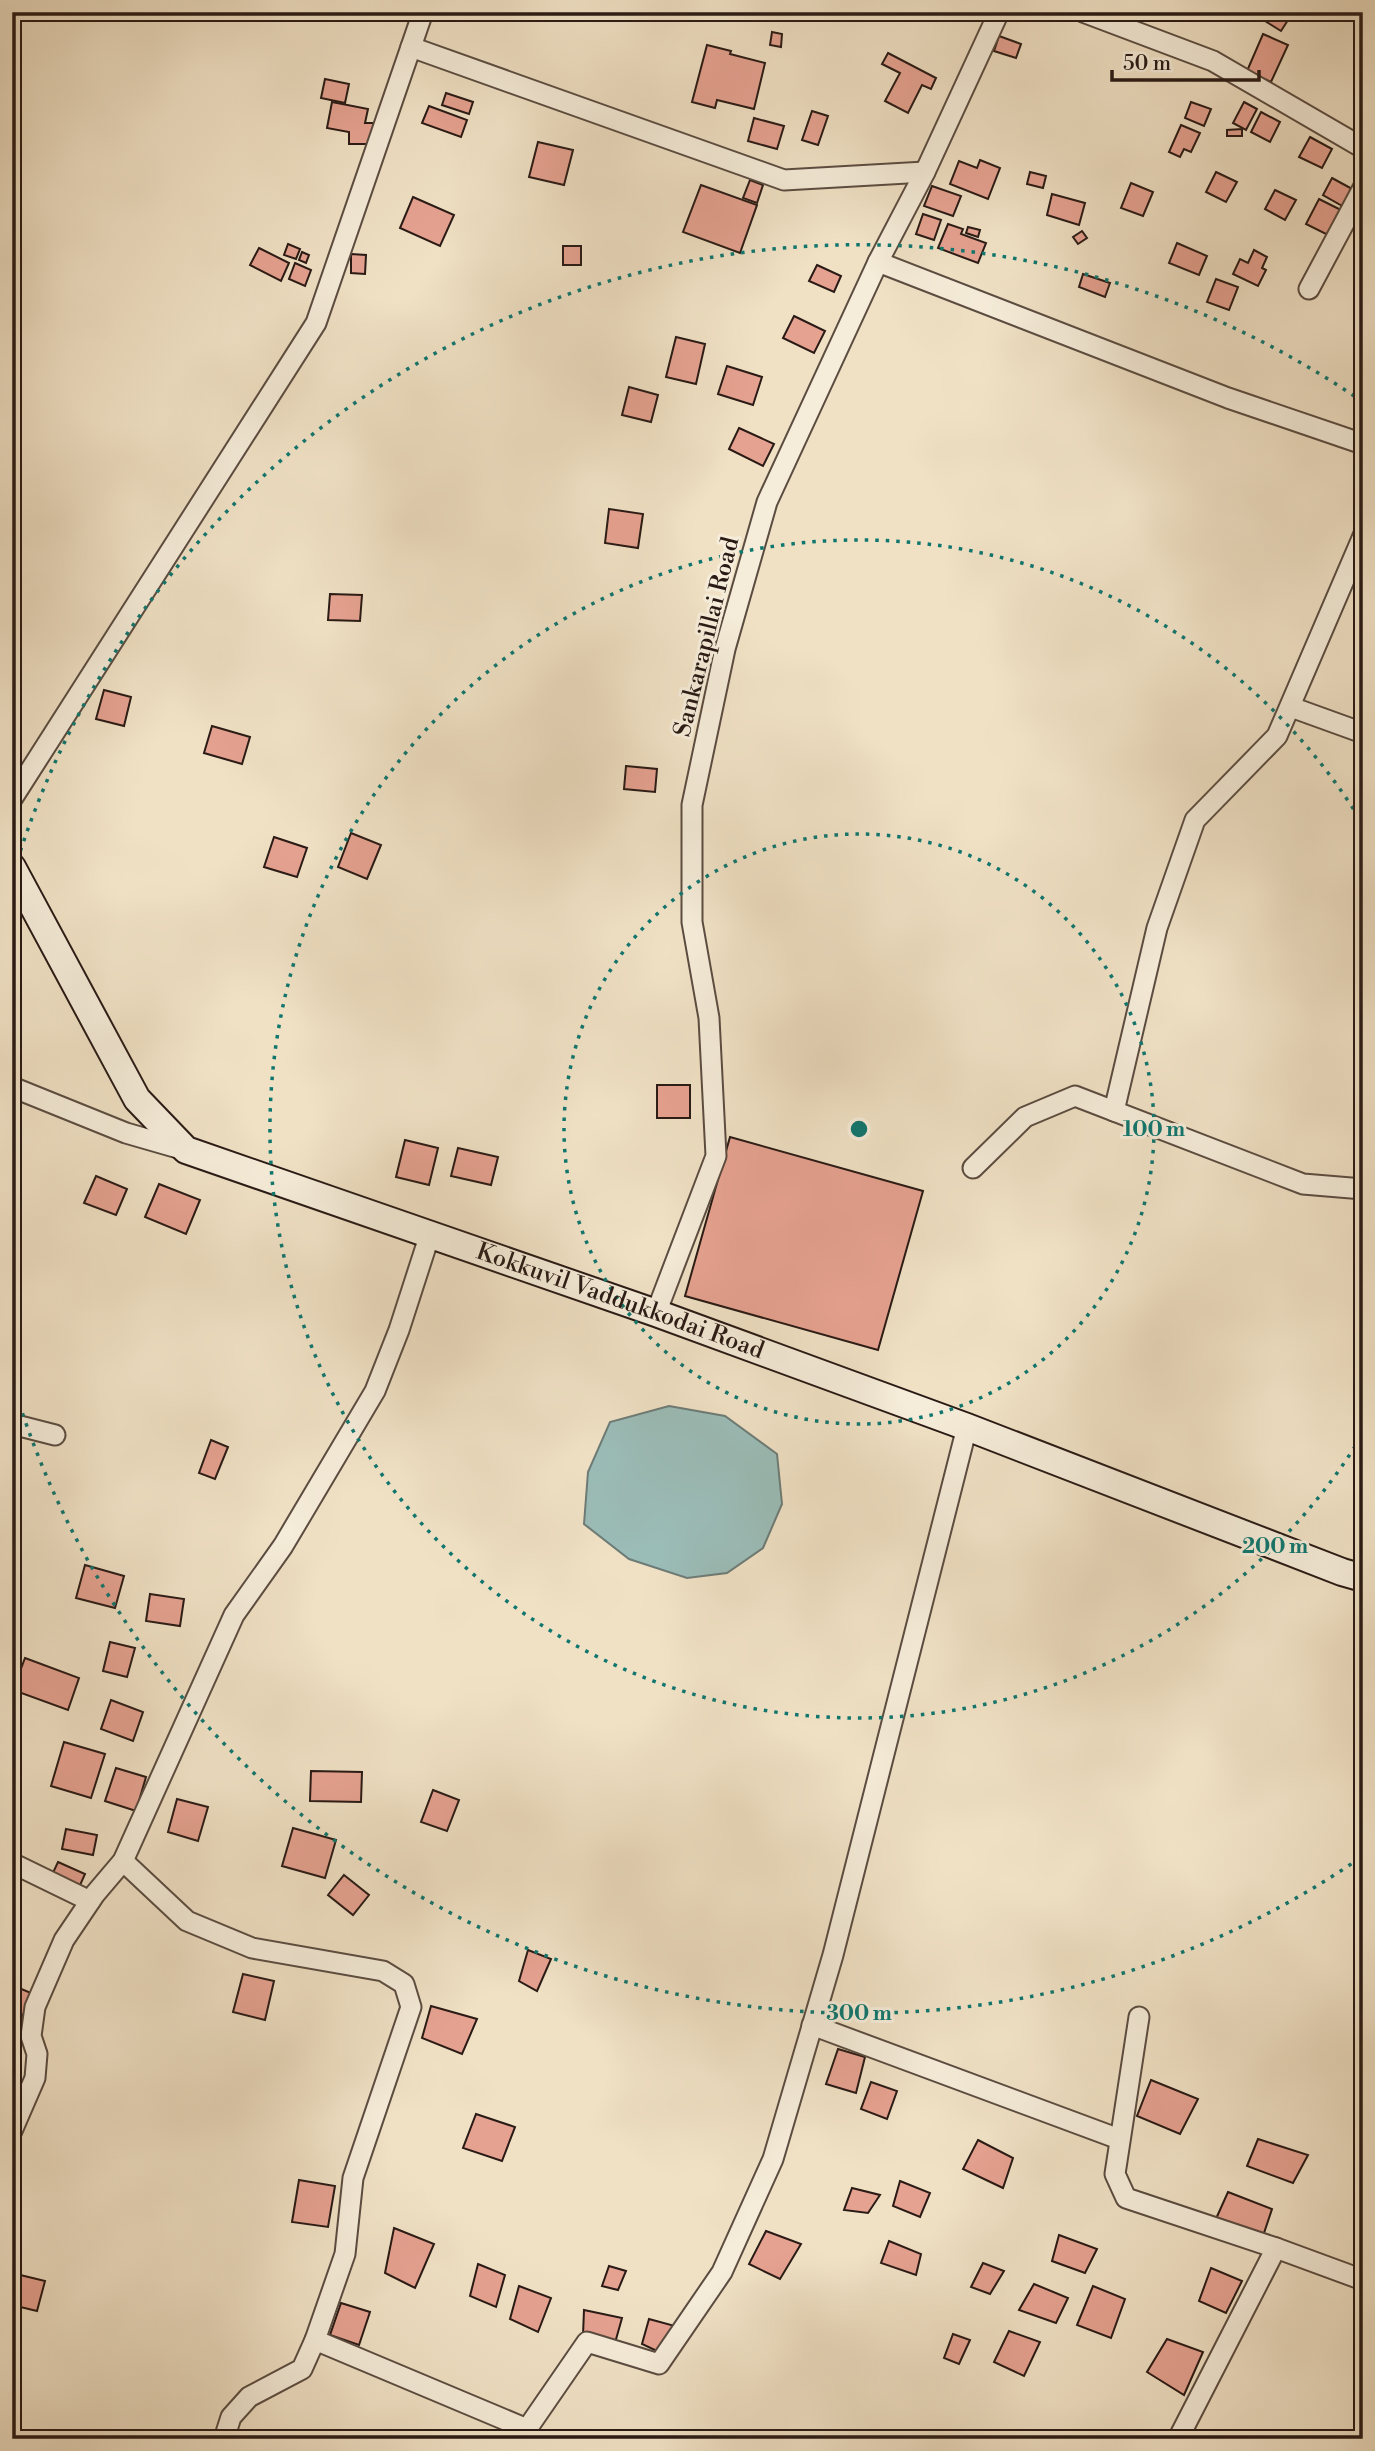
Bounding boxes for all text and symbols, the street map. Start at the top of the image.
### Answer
scale bar [1112,38,1260,82]
text: 50 m [1123,51,1171,77]
street label: Sankarapillai Road [668,534,746,740]
centre of rings [847,1117,871,1141]
text: 100 m [1123,1117,1185,1143]
street label: Kokkuvil Vaddukkodai Road [472,1237,768,1366]
text: 200 m [1242,1534,1308,1560]
text: 300 m [826,2001,892,2027]

